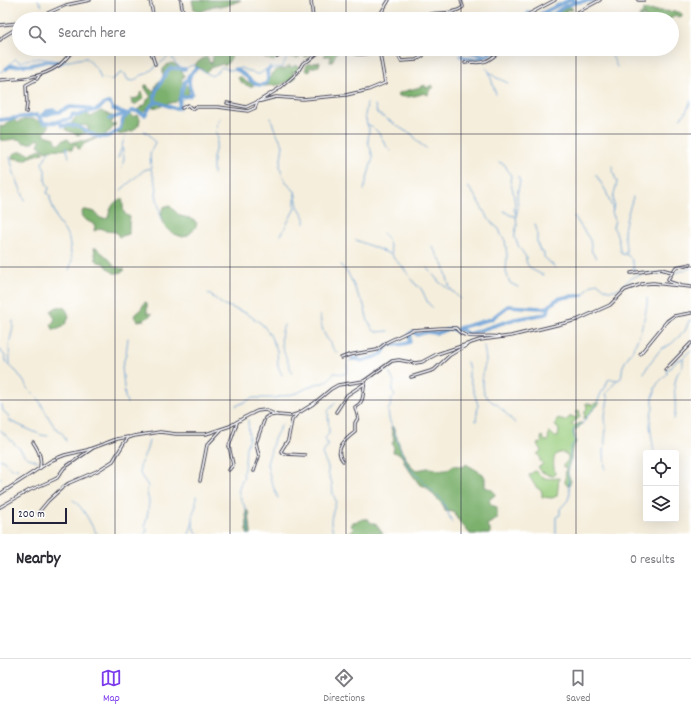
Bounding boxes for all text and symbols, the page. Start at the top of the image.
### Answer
search box [12,12,679,56]
icon: search [26,23,48,45]
text: Search here [58,23,126,45]
map controls [643,450,679,522]
button: locate [643,450,679,486]
button: layers [643,486,679,522]
scale bar [12,506,67,525]
text: 200 m [18,507,45,523]
text: Nearby [16,548,60,572]
text: 0 results [630,551,675,570]
tab: Map [100,667,122,707]
tab: Directions [323,667,365,707]
tab: Saved [566,667,591,707]

